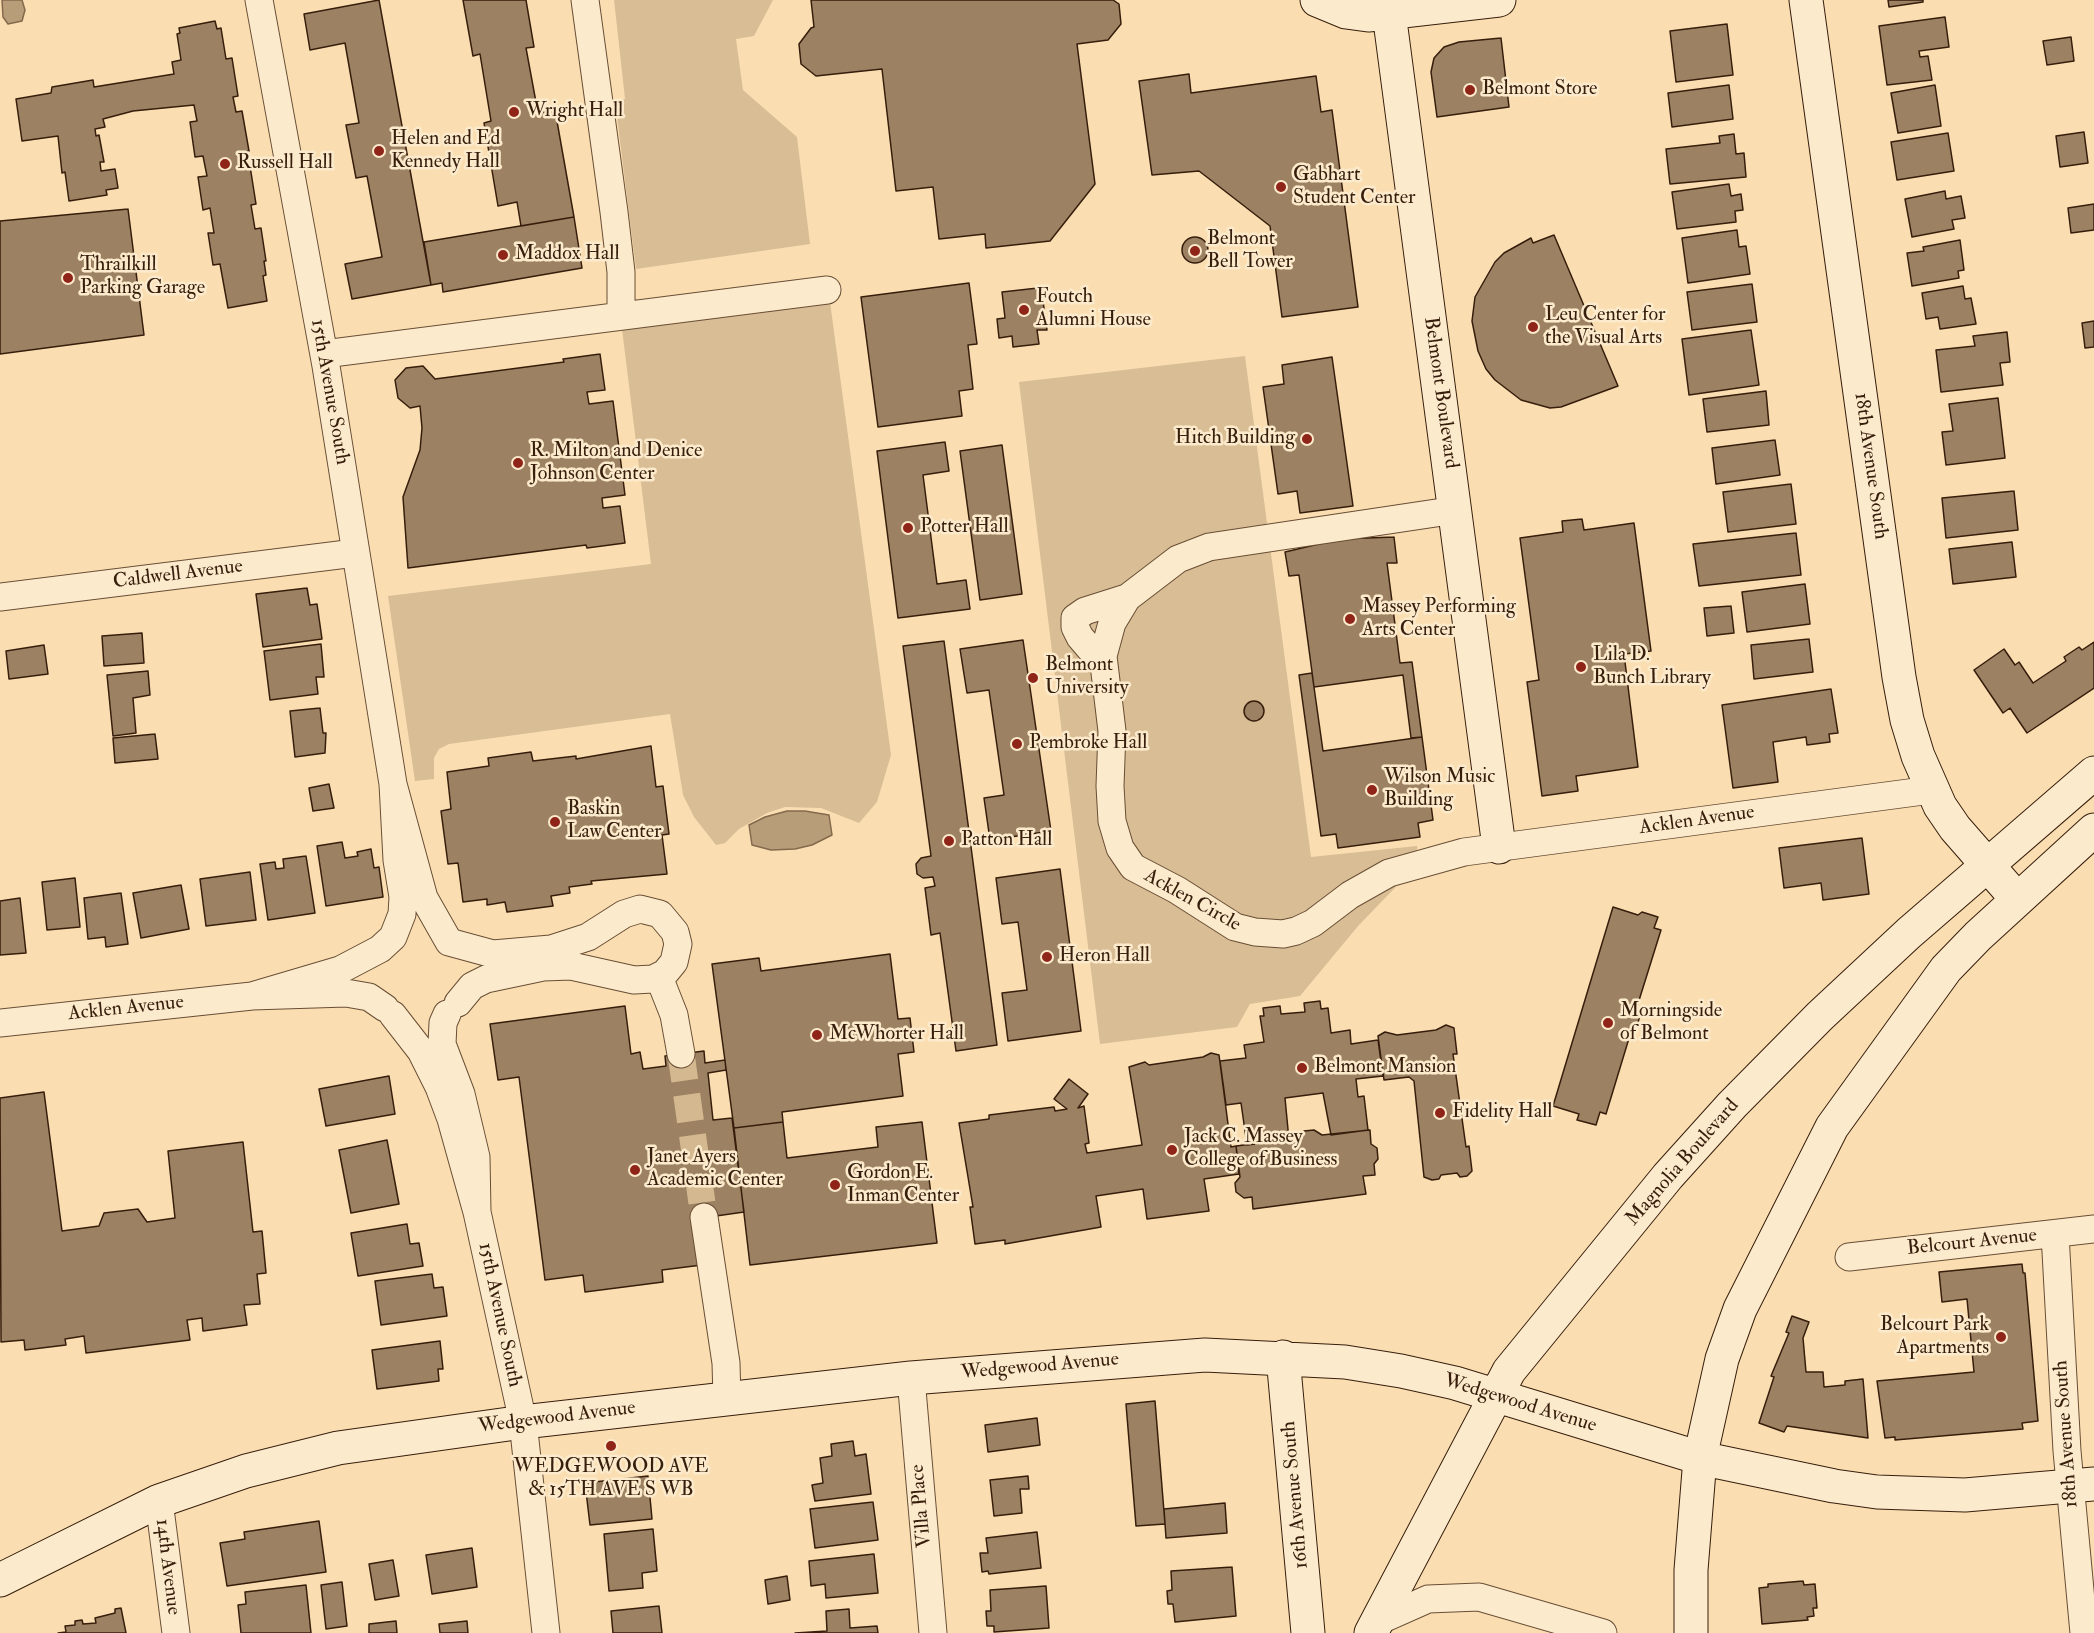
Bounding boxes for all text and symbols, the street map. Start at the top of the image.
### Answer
place label: Belmont Store [1482,78,1597,102]
marker: Belmont Store [1463,83,1477,97]
place label: Wright Hall [526,100,623,124]
marker: Wright Hall [507,105,521,119]
place label: Helen and Ed Kennedy Hall [391,128,500,175]
marker: Helen and Ed Kennedy Hall [372,144,386,158]
place label: Russell Hall [237,152,333,176]
marker: Russell Hall [218,157,232,171]
place label: Gabhart Student Center [1293,164,1416,211]
marker: Gabhart Student Center [1274,180,1288,194]
place label: Belmont Bell Tower [1207,228,1293,275]
place label: Maddox Hall [515,243,620,267]
marker: Belmont Bell Tower [1188,244,1202,258]
marker: Maddox Hall [496,248,510,262]
place label: Thrailkill Parking Garage [80,254,205,301]
marker: Thrailkill Parking Garage [61,271,75,285]
place label: Foutch Alumni House [1036,286,1151,333]
marker: Foutch Alumni House [1017,303,1031,317]
place label: Leu Center for the Visual Arts [1545,304,1666,351]
street label: Belmont Boulevard [1417,316,1463,470]
street label: 15th Avenue South [304,317,354,467]
marker: Leu Center for the Visual Arts [1526,320,1540,334]
street label: 18th Avenue South [1848,391,1892,541]
place label: Hitch Building [1175,427,1295,451]
marker: Hitch Building [1300,432,1314,446]
place label: R. Milton and Denice Johnson Center [530,440,702,487]
marker: R. Milton and Denice Johnson Center [511,456,525,470]
place label: Potter Hall [920,516,1009,540]
marker: Potter Hall [901,521,915,535]
street label: Caldwell Avenue [112,555,244,595]
place label: Massey Performing Arts Center [1362,596,1516,643]
marker: Massey Performing Arts Center [1343,612,1357,626]
place label: Lila D. Bunch Library [1593,644,1711,691]
place label: Belmont University [1045,654,1128,701]
marker: Lila D. Bunch Library [1574,660,1588,674]
marker: Belmont University [1026,671,1040,685]
place label: Pembroke Hall [1029,732,1147,756]
marker: Pembroke Hall [1010,737,1024,751]
place label: Wilson Music Building [1384,766,1495,813]
marker: Wilson Music Building [1365,783,1379,797]
place label: Baskin Law Center [567,798,662,845]
street label: Acklen Avenue [1638,801,1756,841]
marker: Baskin Law Center [548,815,562,829]
place label: Patton Hall [961,829,1052,853]
marker: Patton Hall [942,834,956,848]
street label: Acklen Circle [1139,865,1245,937]
place label: Heron Hall [1059,945,1150,969]
marker: Heron Hall [1040,950,1054,964]
street label: Acklen Avenue [67,991,185,1027]
place label: Morningside of Belmont [1620,1000,1722,1047]
marker: Morningside of Belmont [1601,1016,1615,1030]
place label: McWhorter Hall [829,1023,964,1047]
marker: McWhorter Hall [810,1028,824,1042]
place label: Belmont Mansion [1314,1056,1456,1080]
marker: Belmont Mansion [1295,1061,1309,1075]
street label: Magnolia Boulevard [1621,1095,1745,1231]
place label: Fidelity Hall [1452,1101,1552,1125]
marker: Fidelity Hall [1433,1106,1447,1120]
place label: Jack C. Massey College of Business [1184,1126,1337,1173]
marker: Jack C. Massey College of Business [1165,1143,1179,1157]
place label: Janet Ayers Academic Center [647,1146,783,1193]
place label: Gordon E. Inman Center [847,1162,959,1209]
marker: Janet Ayers Academic Center [628,1163,642,1177]
marker: Gordon E. Inman Center [828,1178,842,1192]
street label: Belcourt Avenue [1906,1224,2038,1262]
street label: 15th Avenue South [472,1241,526,1389]
place label: Belcourt Park Apartments [1880,1314,1989,1361]
marker: Belcourt Park Apartments [1994,1330,2008,1344]
street label: Wedgewood Avenue [960,1348,1120,1386]
street label: 18th Avenue South [2050,1359,2084,1509]
street label: Wedgewood Avenue [1441,1369,1599,1439]
street label: Wedgewood Avenue [477,1396,637,1440]
street label: 16th Avenue South [1278,1420,1314,1570]
marker: WEDGEWOOD AVE & 15TH AVE S WB [604,1439,618,1453]
place label: WEDGEWOOD AVE & 15TH AVE S WB [514,1456,708,1503]
street label: Villa Place [906,1463,938,1549]
street label: 14th Avenue [149,1517,185,1617]

